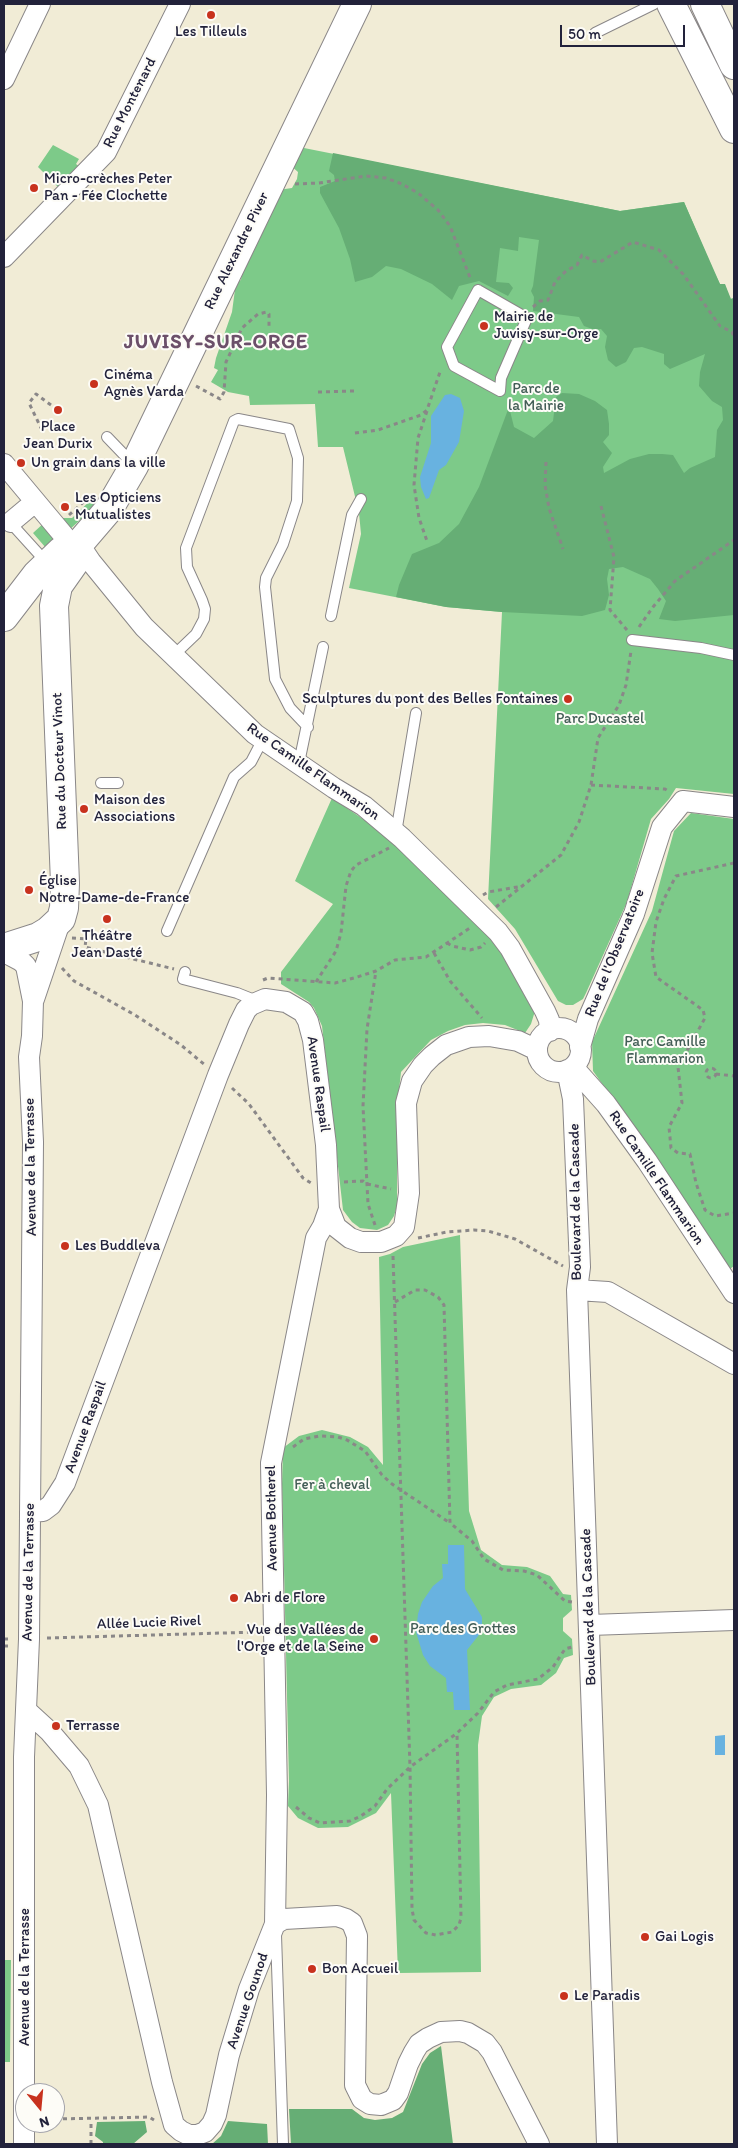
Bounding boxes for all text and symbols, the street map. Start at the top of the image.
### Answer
marker: Les Tilleuls [205,9,217,21]
scale bar [563,15,688,47]
place label: Les Tilleuls [175,23,247,41]
text: 50 m [568,25,601,43]
street label: Rue Montenard [100,55,160,151]
place label: Micro-crèches Peter Pan - Fée Clochette [44,170,172,205]
marker: Micro-crèches Peter Pan - Fée Clochette [28,182,40,194]
street label: Rue Alexandre Piver [201,189,273,313]
place label: Mairie de Juvisy-sur-Orge [494,308,598,343]
marker: Mairie de Juvisy-sur-Orge [478,320,490,332]
district label: JUVISY-SUR-ORGE [123,331,309,355]
place label: Cinéma Agnès Varda [104,366,184,401]
marker: Cinéma Agnès Varda [88,378,100,390]
park label: Parc de la Mairie [508,380,564,415]
marker: Place Jean Durix [52,404,64,416]
place label: Place Jean Durix [24,418,92,453]
place label: Un grain dans la ville [31,454,166,472]
marker: Un grain dans la ville [15,457,27,469]
place label: Les Opticiens Mutualistes [75,489,161,524]
marker: Les Opticiens Mutualistes [59,501,71,513]
place label: Sculptures du pont des Belles Fontaines [302,690,558,708]
street label: Rue du Docteur Vinot [49,692,71,830]
marker: Sculptures du pont des Belles Fontaines [562,693,574,705]
park label: Parc Ducastel [556,710,644,728]
street label: Rue Camille Flammarion [243,719,383,825]
place label: Maison des Associations [94,791,175,826]
marker: Maison des Associations [78,803,90,815]
place label: Église Notre-Dame-de-France [39,872,189,907]
marker: Église Notre-Dame-de-France [23,884,35,896]
street label: Rue de l'Observatoire [581,886,649,1020]
marker: Théâtre Jean Dasté [101,913,113,925]
place label: Théâtre Jean Dasté [72,927,142,962]
park label: Parc Camille Flammarion [624,1033,706,1068]
street label: Avenue Raspail [302,1035,334,1133]
street label: Avenue de la Terrasse [21,1098,41,1236]
street label: Rue Camille Flammarion [604,1107,708,1249]
street label: Boulevard de la Cascade [566,1123,586,1281]
place label: Les Buddleva [75,1237,160,1255]
marker: Les Buddleva [59,1240,71,1252]
street label: Avenue Raspail [61,1379,111,1475]
street label: Avenue Botherel [262,1465,282,1571]
park label: Fer à cheval [294,1476,370,1494]
street label: Avenue de la Terrasse [19,1503,39,1641]
street label: Boulevard de la Cascade [577,1528,601,1686]
place label: Abri de Flore [244,1589,325,1607]
marker: Abri de Flore [228,1592,240,1604]
street label: Allée Lucie Rivel [97,1612,201,1634]
park label: Parc des Grottes [410,1620,516,1638]
place label: Vue des Vallées de l'Orge et de la Seine [237,1621,364,1656]
marker: Vue des Vallées de l'Orge et de la Seine [368,1633,380,1645]
place label: Terrasse [66,1717,120,1735]
marker: Terrasse [50,1720,62,1732]
street label: Avenue de la Terrasse [16,1908,34,2046]
place label: Gai Logis [655,1928,714,1946]
marker: Gai Logis [639,1931,651,1943]
street label: Avenue Gounod [223,1951,273,2051]
place label: Bon Accueil [322,1960,398,1978]
marker: Bon Accueil [306,1963,318,1975]
place label: Le Paradis [574,1987,640,2005]
marker: Le Paradis [558,1990,570,2002]
north arrow [15,2083,65,2133]
text: N [37,2112,51,2131]

